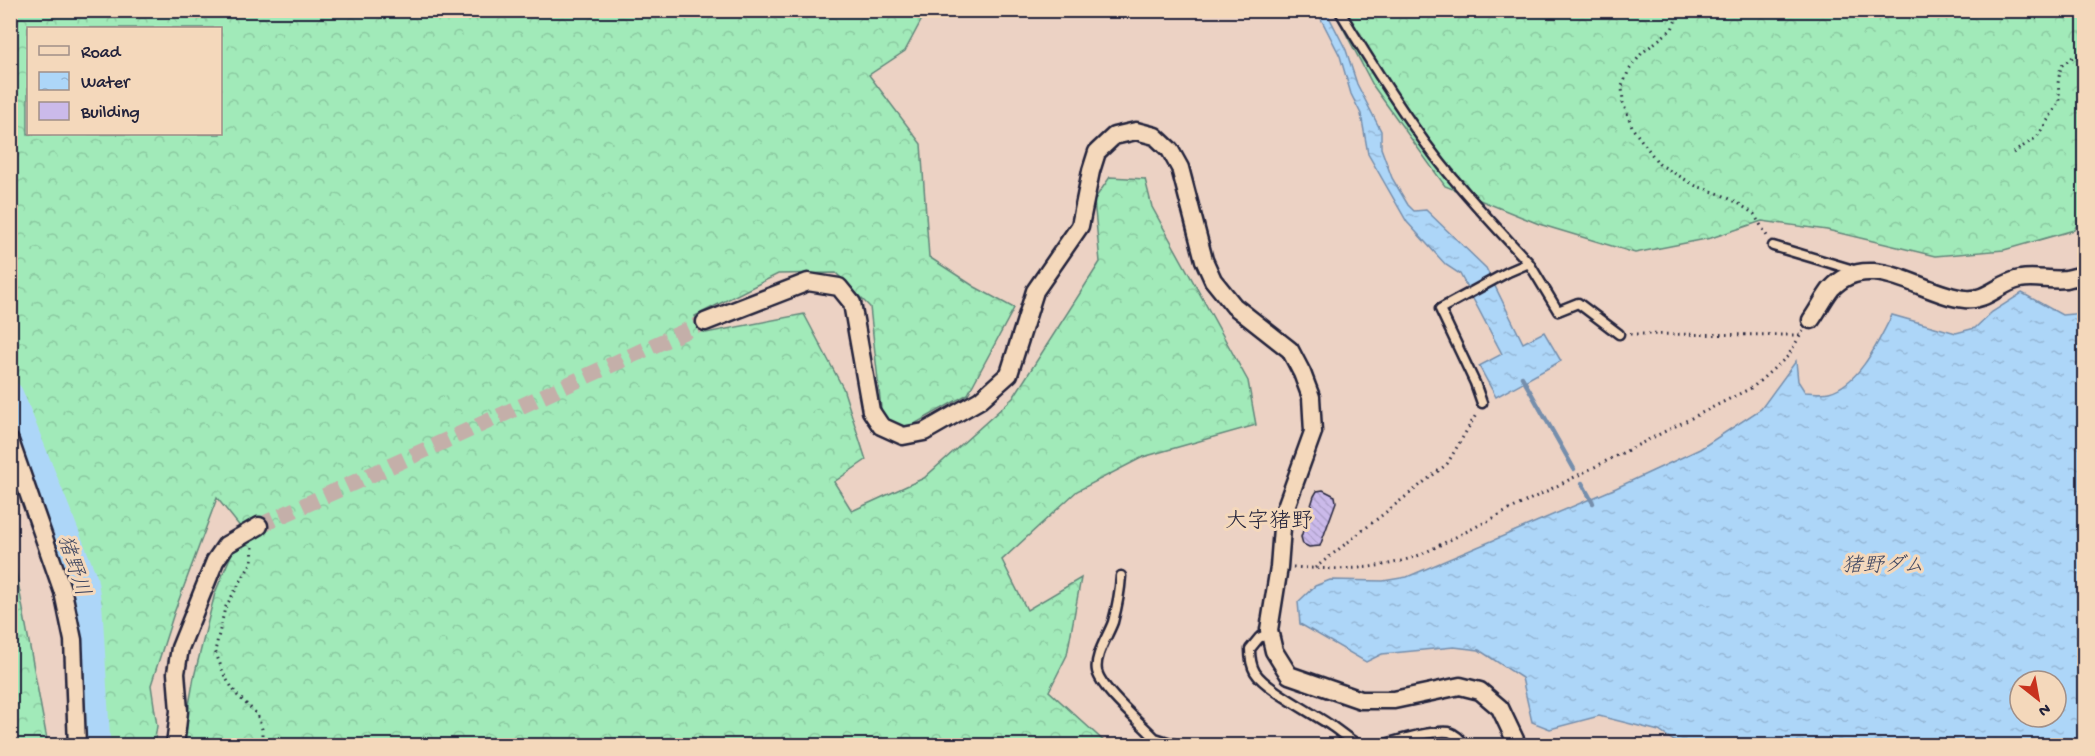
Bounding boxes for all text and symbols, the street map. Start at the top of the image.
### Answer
legend [27,27,222,135]
text: Road [81,43,122,64]
text: Water [81,73,131,94]
text: Building [80,103,140,124]
district label: 大字猪野 [1225,509,1313,536]
water label: 猪野川 [50,532,94,600]
water label: 猪野ダム [1842,554,1924,580]
north arrow [2008,669,2068,729]
text: N [2034,698,2053,720]

